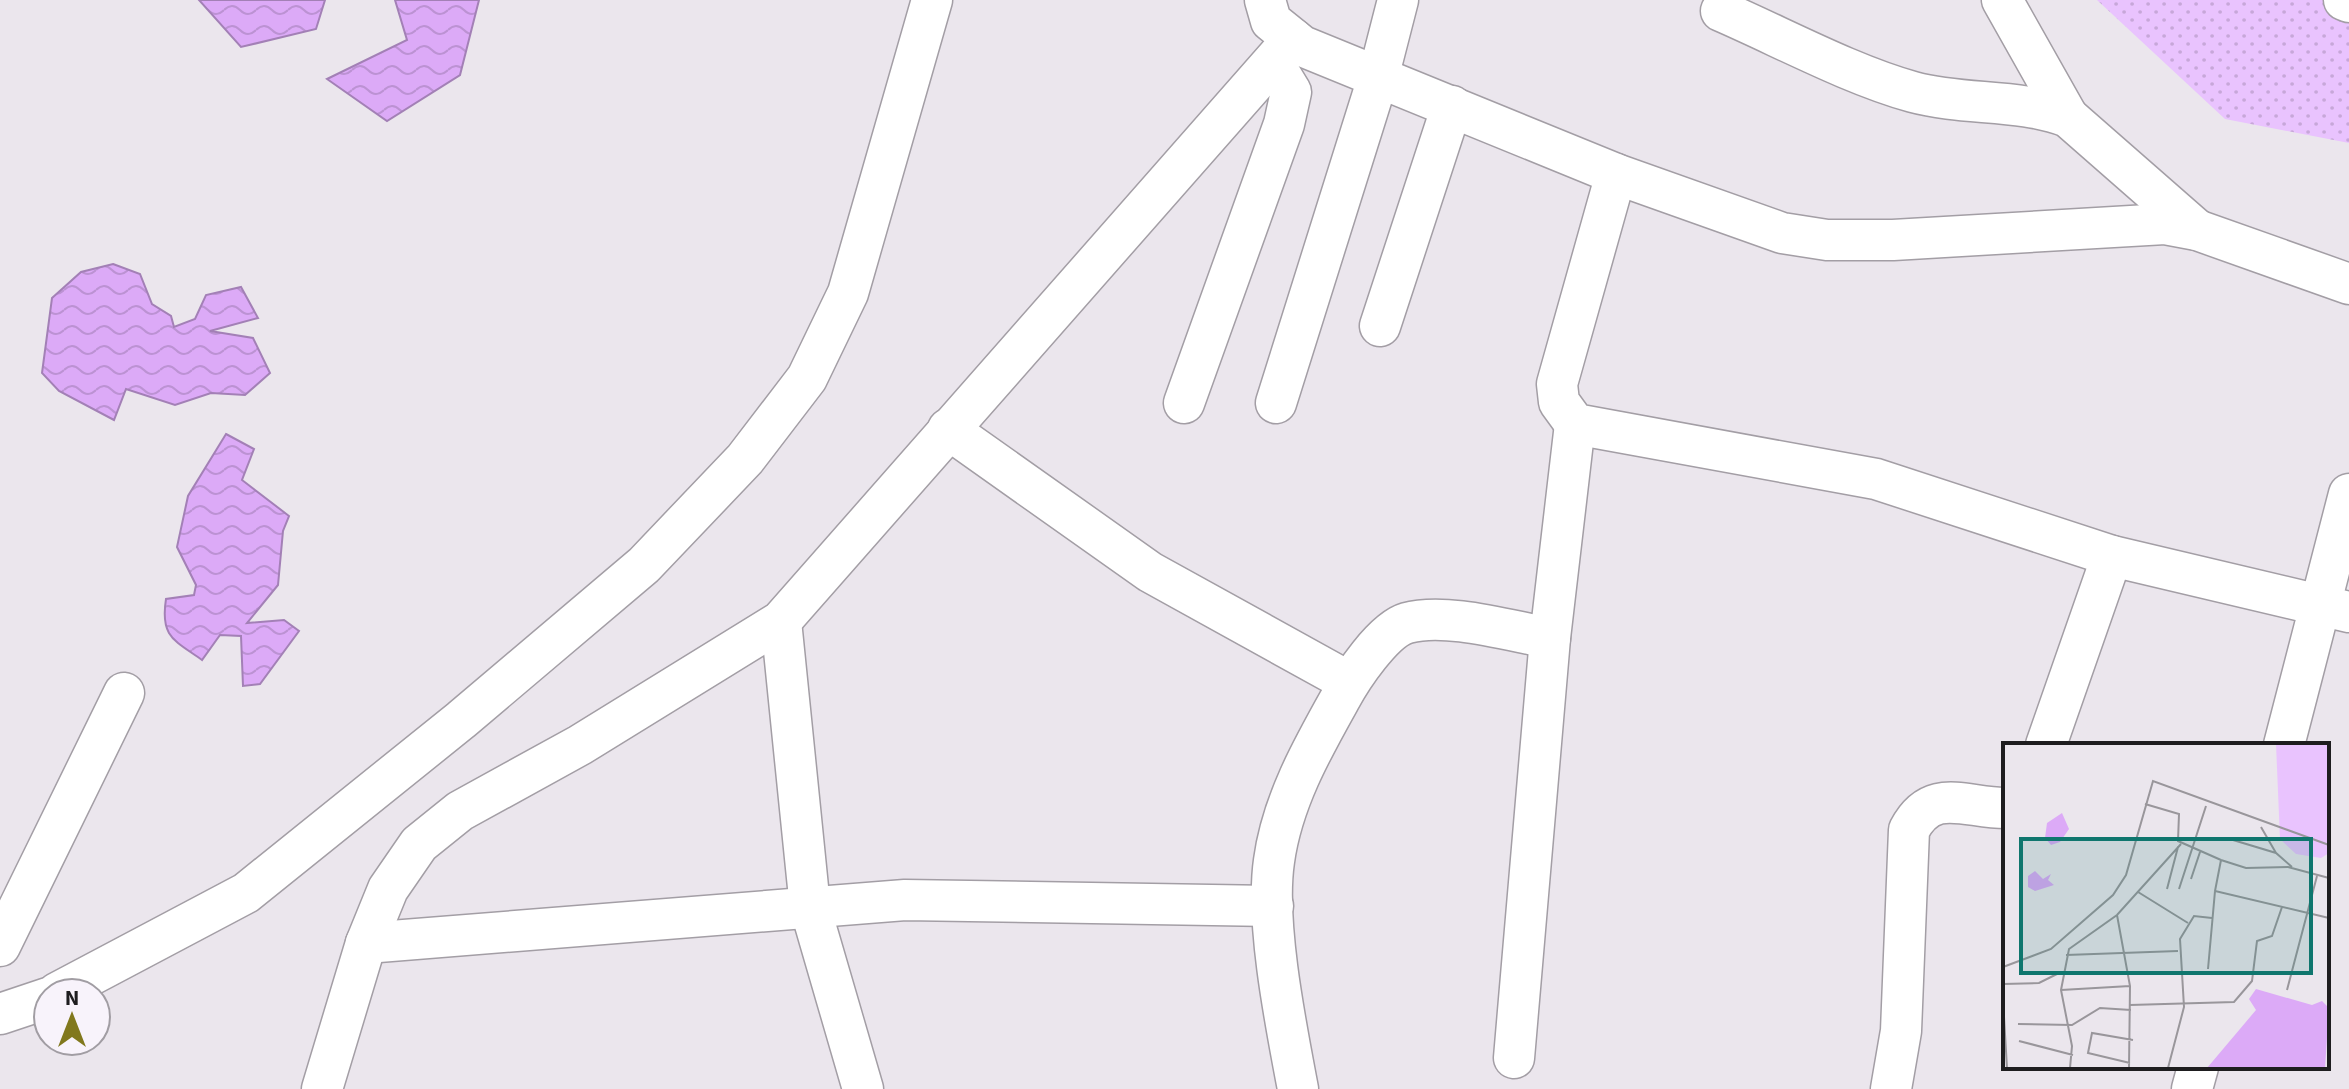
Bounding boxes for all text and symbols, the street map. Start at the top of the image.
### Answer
inset map [2003,743,2329,1069]
north arrow [32,977,112,1057]
text: N [65,982,79,1014]

